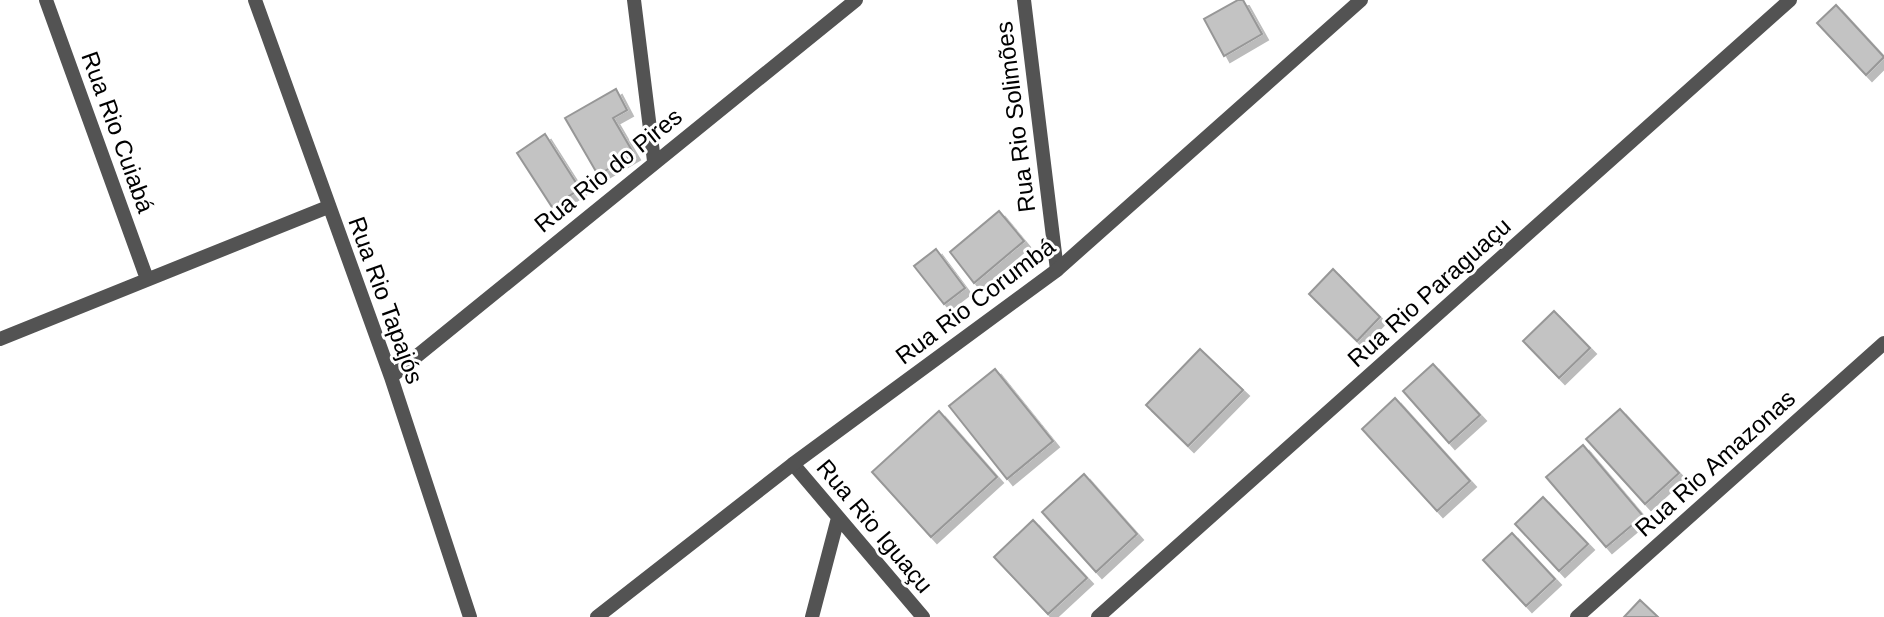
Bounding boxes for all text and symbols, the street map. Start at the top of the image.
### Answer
street label: Rua Rio Solimões [990,20,1040,214]
street label: Rua Rio Cuiabá [76,48,160,217]
street label: Rua Rio do Pires [529,102,687,238]
street label: Rua Rio Paraguaçu [1342,212,1516,372]
street label: Rua Rio Tapajós [343,213,429,387]
street label: Rua Rio Corumbá [890,232,1060,370]
street label: Rua Rio Amazonas [1630,384,1800,542]
street label: Rua Rio Iguaçu [811,454,939,598]

